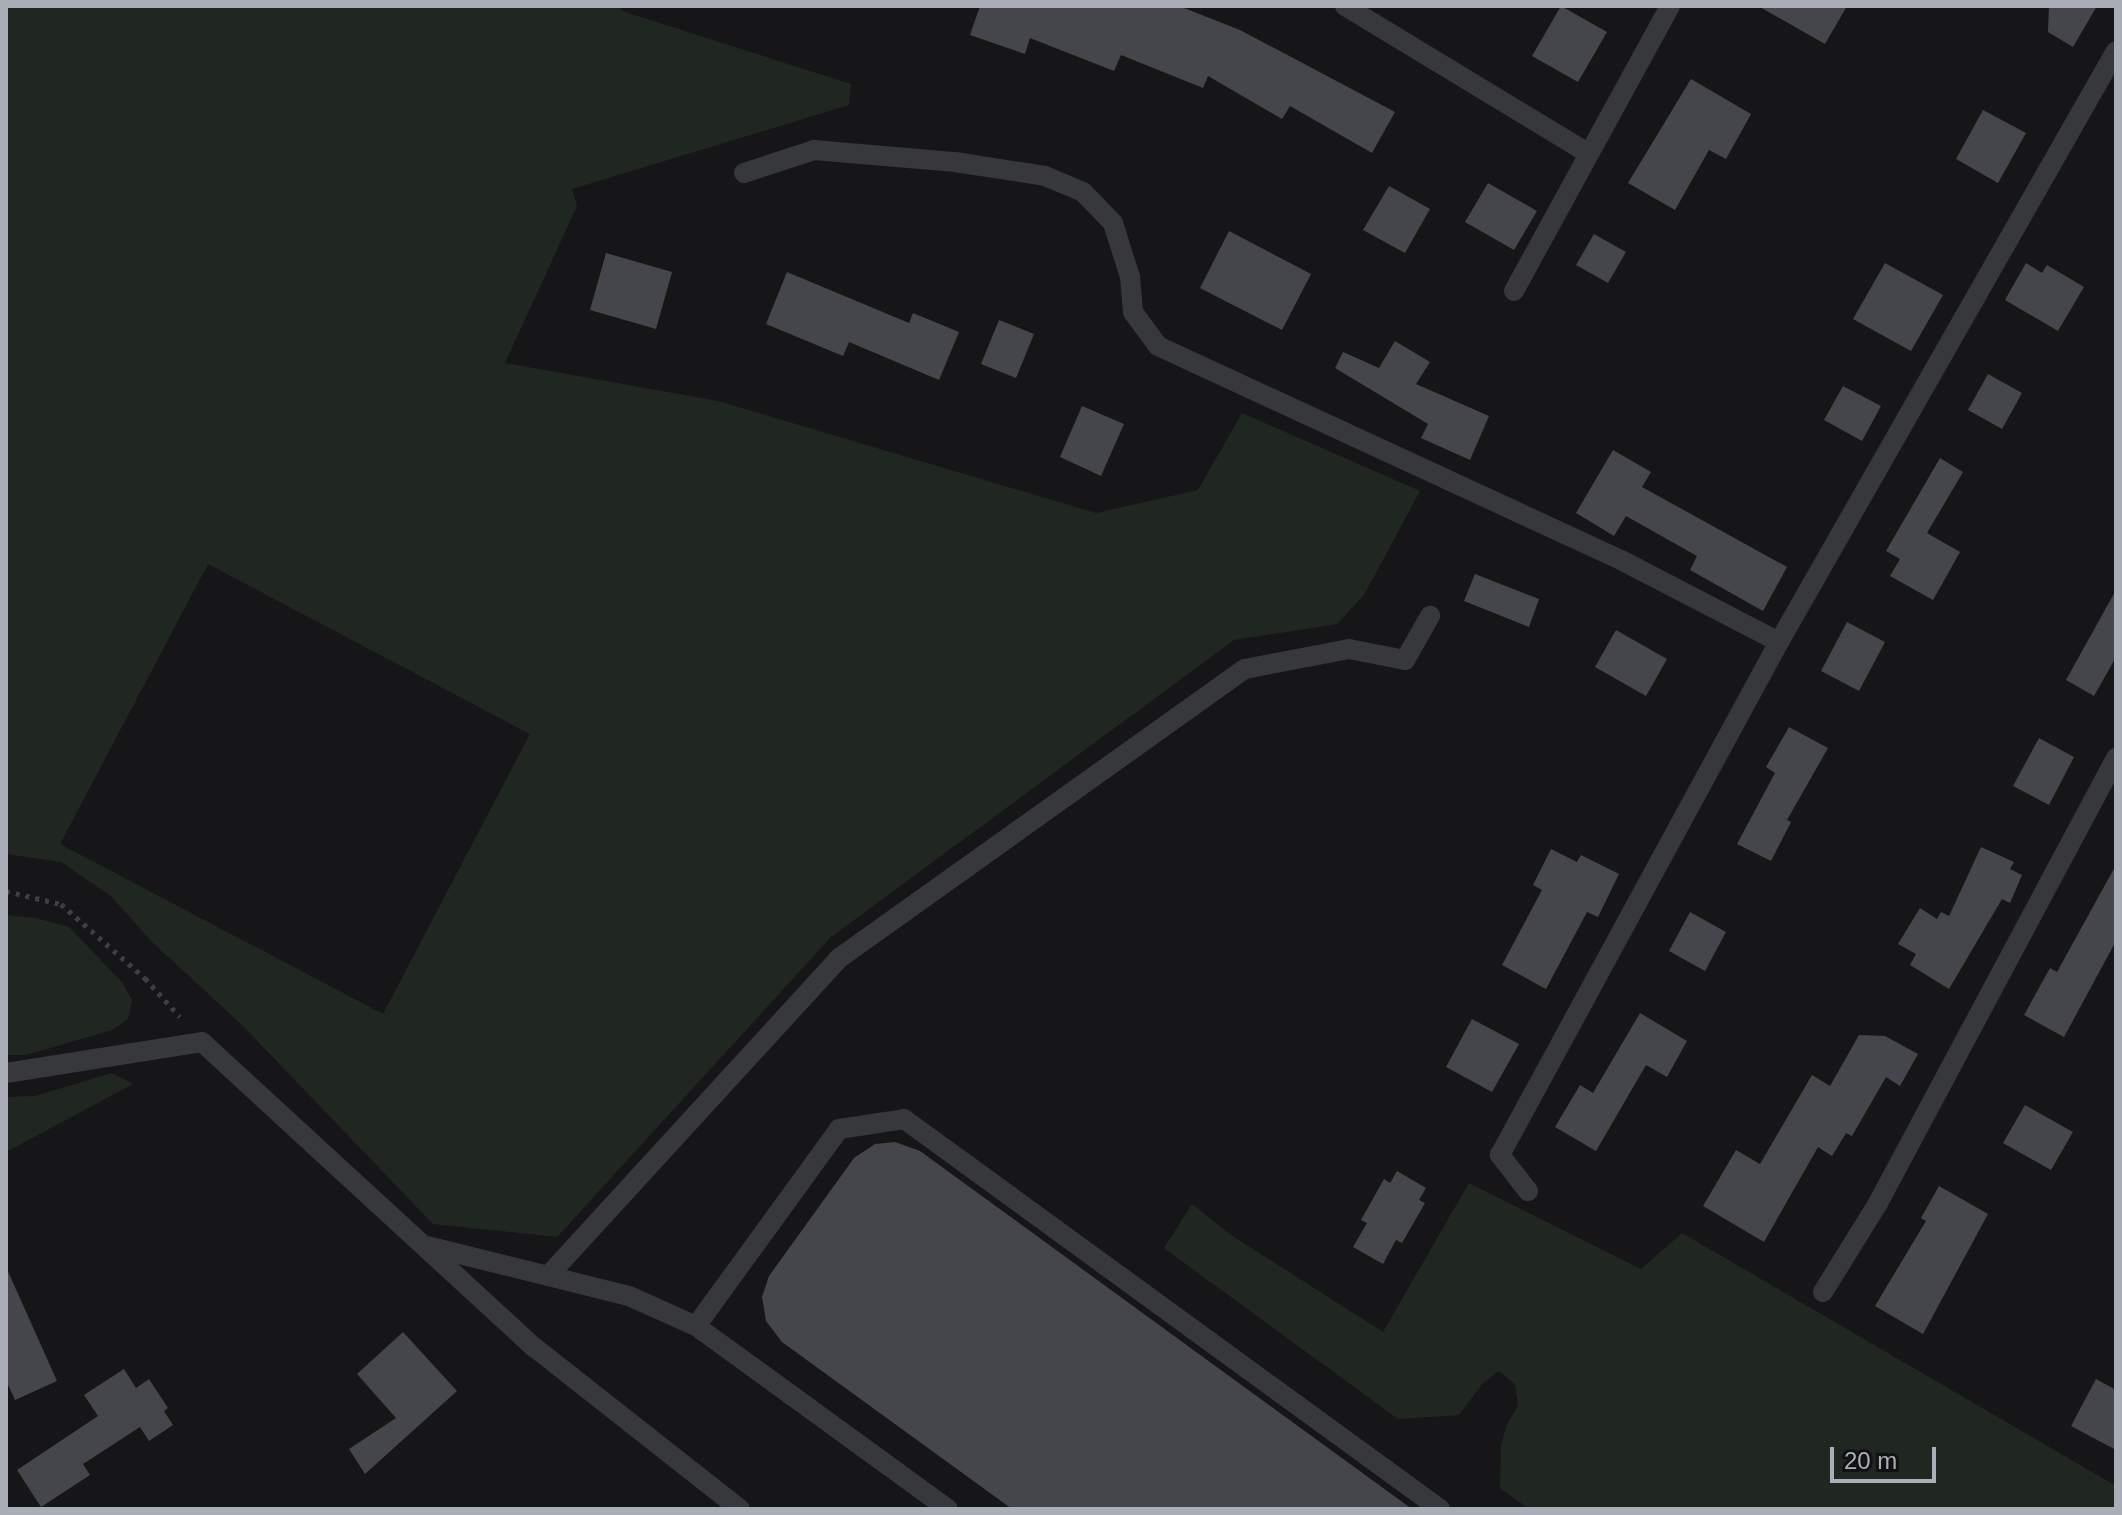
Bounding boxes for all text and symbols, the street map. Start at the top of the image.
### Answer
scale bar [1834,1431,1940,1481]
text: 20 m [1844,1447,1897,1474]

